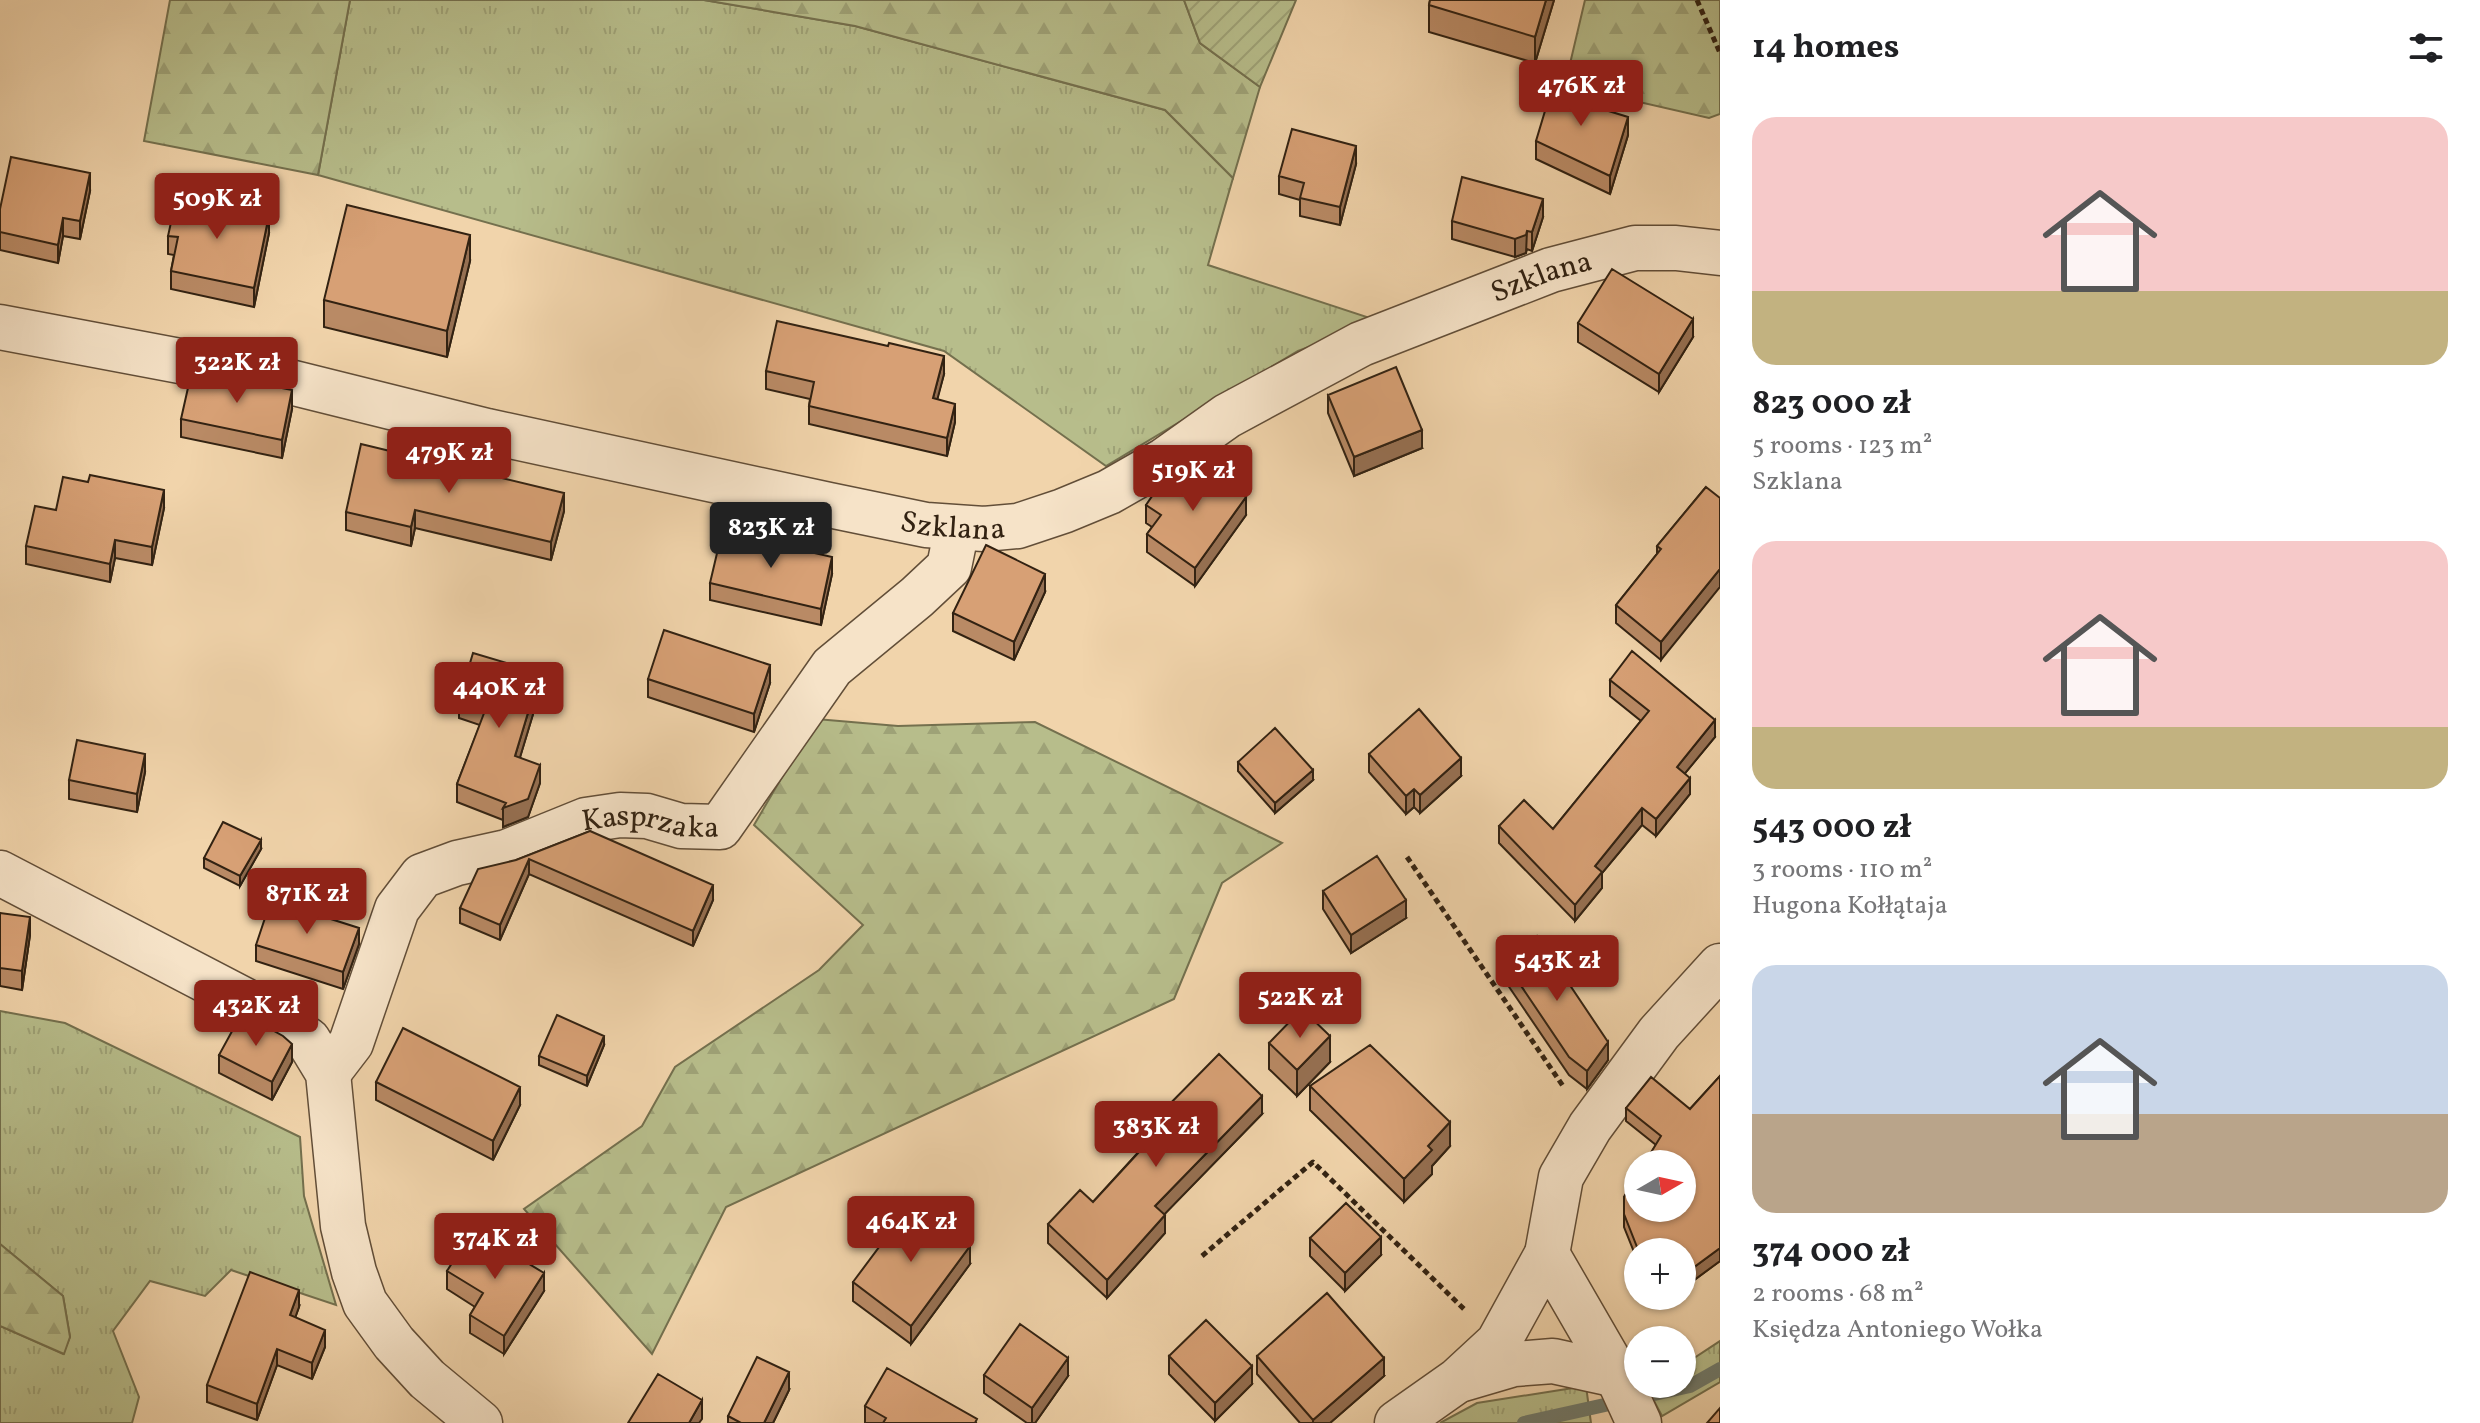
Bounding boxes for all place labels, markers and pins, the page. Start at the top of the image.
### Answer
pin: 476K zł [1507,60,1655,128]
pin: 509K zł [143,173,291,241]
pin: 322K zł [163,337,311,405]
pin: 479K zł [375,427,523,495]
pin: 519K zł [1119,445,1267,513]
pin: 823K zł [697,502,845,570]
pin: 440K zł [425,662,573,730]
pin: 871K zł [233,868,381,936]
pin: 543K zł [1483,935,1631,1003]
pin: 522K zł [1226,972,1374,1040]
pin: 432K zł [182,980,330,1048]
pin: 383K zł [1082,1101,1230,1169]
pin: 464K zł [837,1196,985,1264]
pin: 374K zł [421,1213,569,1281]

